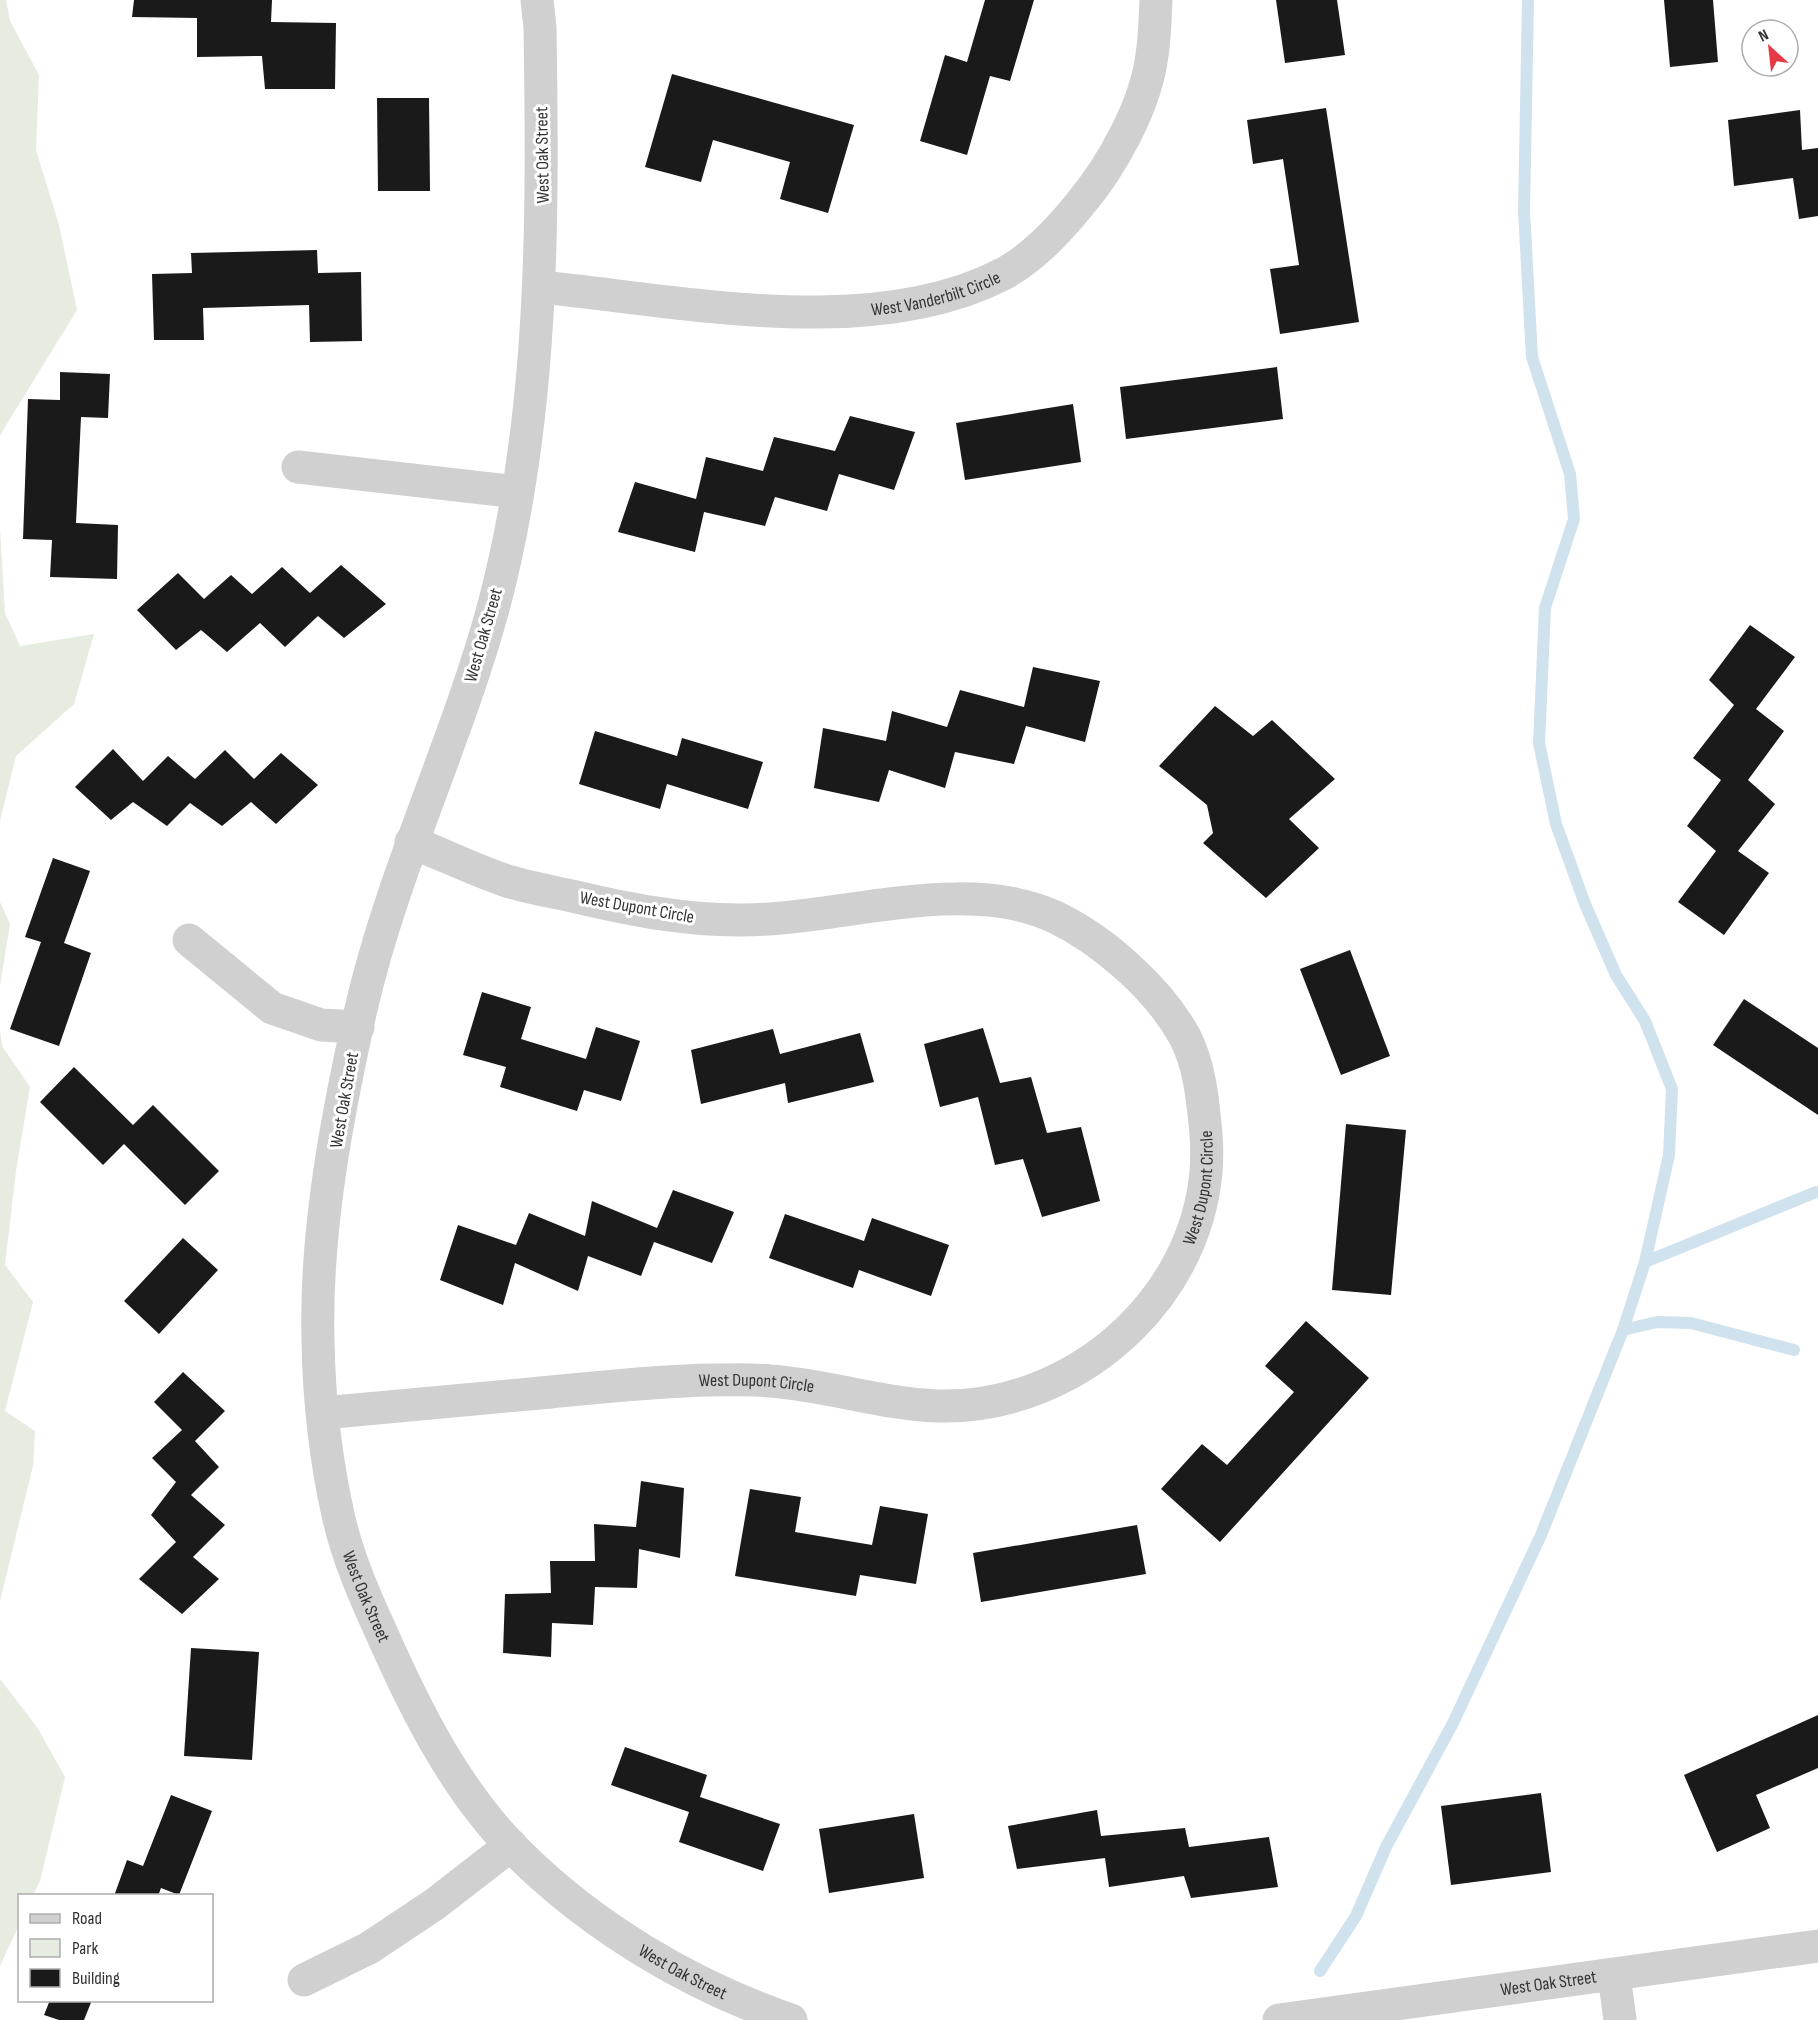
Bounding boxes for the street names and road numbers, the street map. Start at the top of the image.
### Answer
street label: West Oak Street [531,106,554,204]
street label: West Vanderbilt Circle [870,267,1004,321]
street label: West Oak Street [460,585,507,685]
street label: West Dupont Circle [578,887,696,928]
street label: West Oak Street [326,1050,363,1150]
street label: West Dupont Circle [1179,1130,1218,1248]
street label: West Dupont Circle [698,1370,816,1397]
street label: West Oak Street [338,1548,395,1646]
street label: West Oak Street [635,1940,730,2004]
street label: West Oak Street [1499,1966,1599,2000]

